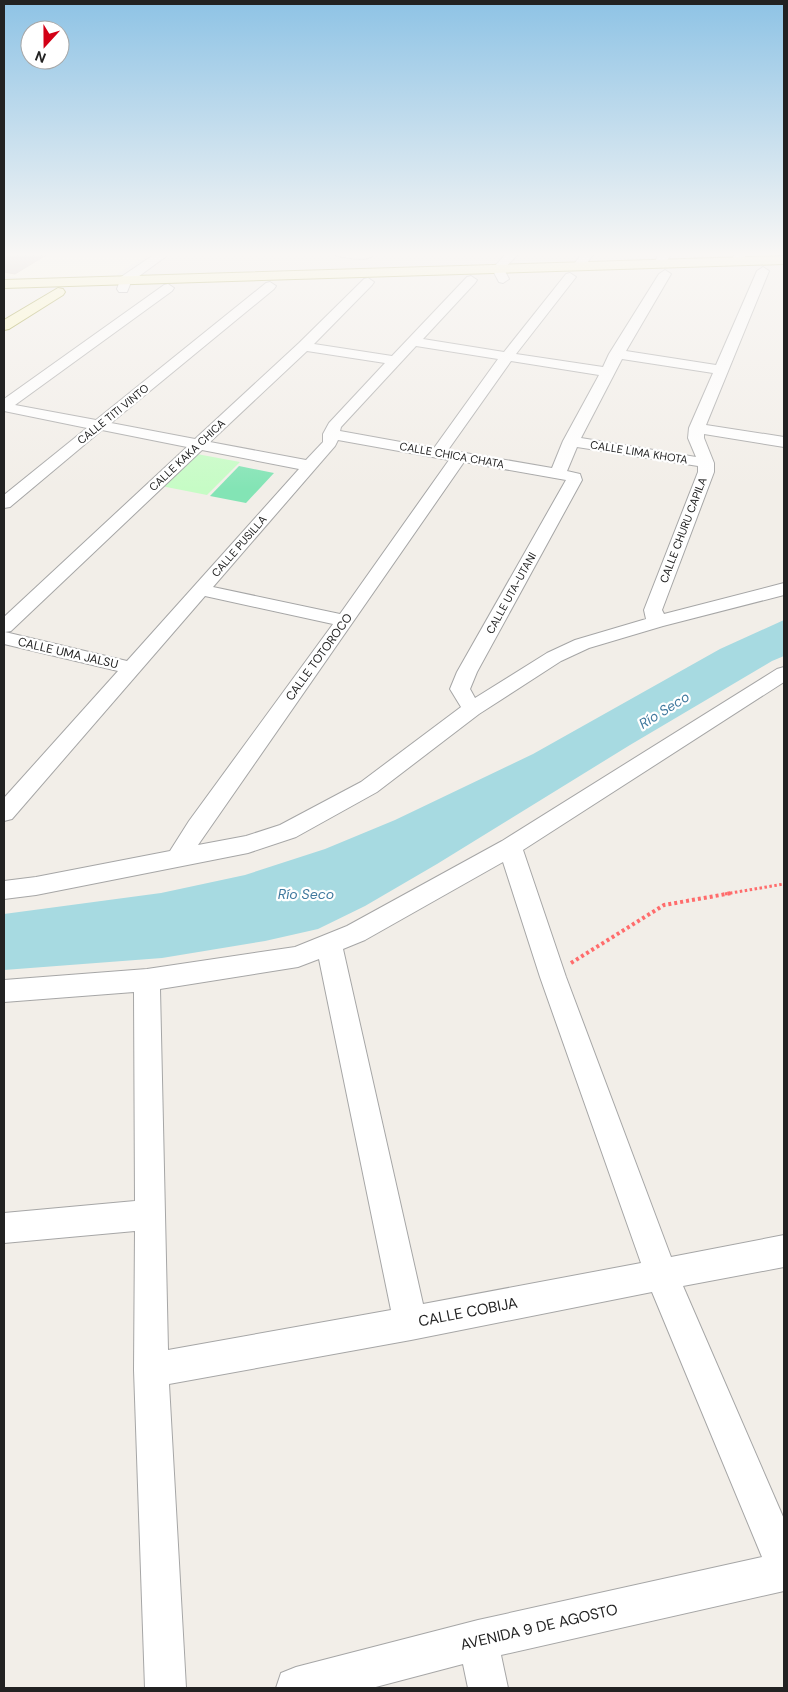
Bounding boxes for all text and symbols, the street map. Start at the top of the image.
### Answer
north arrow [20,20,70,70]
text: N [32,47,48,67]
street label: CALLE TITI VINTO [74,381,152,447]
street label: CALLE KAKA CHICA [146,416,228,494]
street label: CALLE LIMA KHOTA [589,437,689,467]
street label: CALLE CHICA CHATA [399,439,505,471]
street label: CALLE CHURU CAPILA [656,475,710,585]
street label: CALLE PUSILLA [208,512,270,580]
street label: CALLE UTA-UTANI [483,550,539,636]
street label: CALLE TOTOROCO [282,610,356,704]
street label: CALLE UMA JALSU [16,634,120,672]
water label: Río Seco [635,687,693,733]
water label: Río Seco [278,885,334,903]
street label: CALLE COBIJA [417,1293,519,1331]
street label: AVENIDA 9 DE AGOSTO [458,1599,620,1655]

